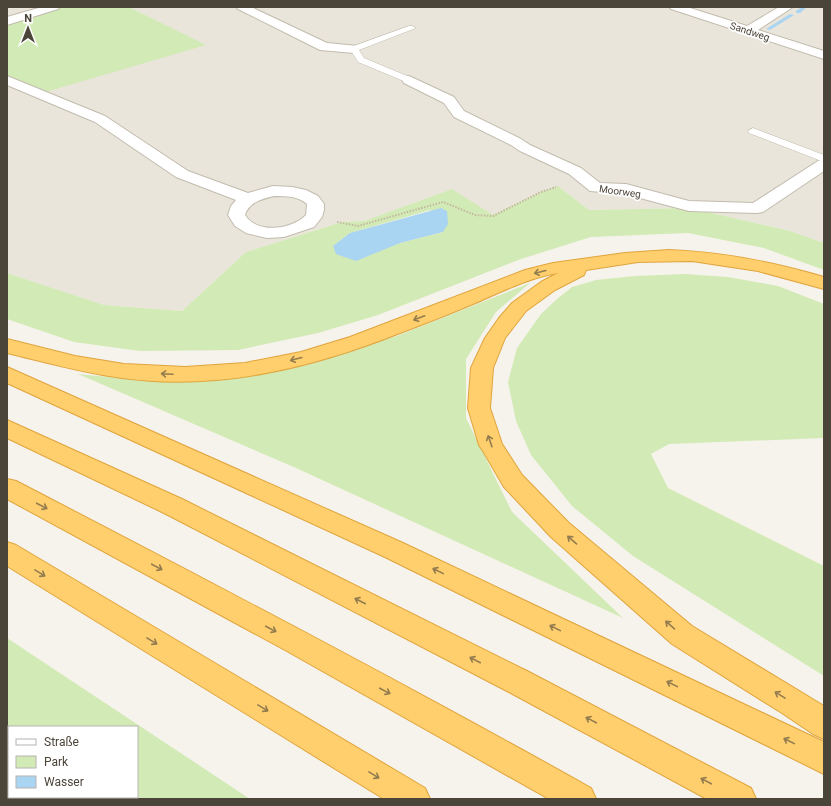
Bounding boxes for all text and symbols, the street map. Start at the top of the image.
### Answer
north arrow [8,8,48,48]
text: N [24,12,32,25]
street label: Sandweg [729,20,771,43]
street label: Moorweg [598,183,642,200]
one-way arrow [534,269,547,276]
one-way arrow [413,315,425,323]
one-way arrow [289,356,302,364]
one-way arrow [161,370,174,377]
one-way arrow [485,435,493,447]
one-way arrow [35,503,47,511]
one-way arrow [566,536,577,545]
one-way arrow [150,564,162,571]
one-way arrow [432,567,444,574]
one-way arrow [34,570,46,578]
one-way arrow [354,597,366,604]
one-way arrow [665,621,675,630]
one-way arrow [549,623,561,631]
one-way arrow [265,625,277,633]
one-way arrow [146,637,158,645]
one-way arrow [470,656,482,663]
one-way arrow [666,680,678,687]
one-way arrow [379,687,391,695]
one-way arrow [775,691,786,699]
one-way arrow [257,704,269,712]
one-way arrow [585,716,597,723]
legend [8,726,138,798]
text: Straße [44,735,79,749]
one-way arrow [783,737,795,744]
text: Park [44,755,69,769]
one-way arrow [368,771,380,779]
text: Wasser [44,775,84,789]
one-way arrow [700,777,712,784]

